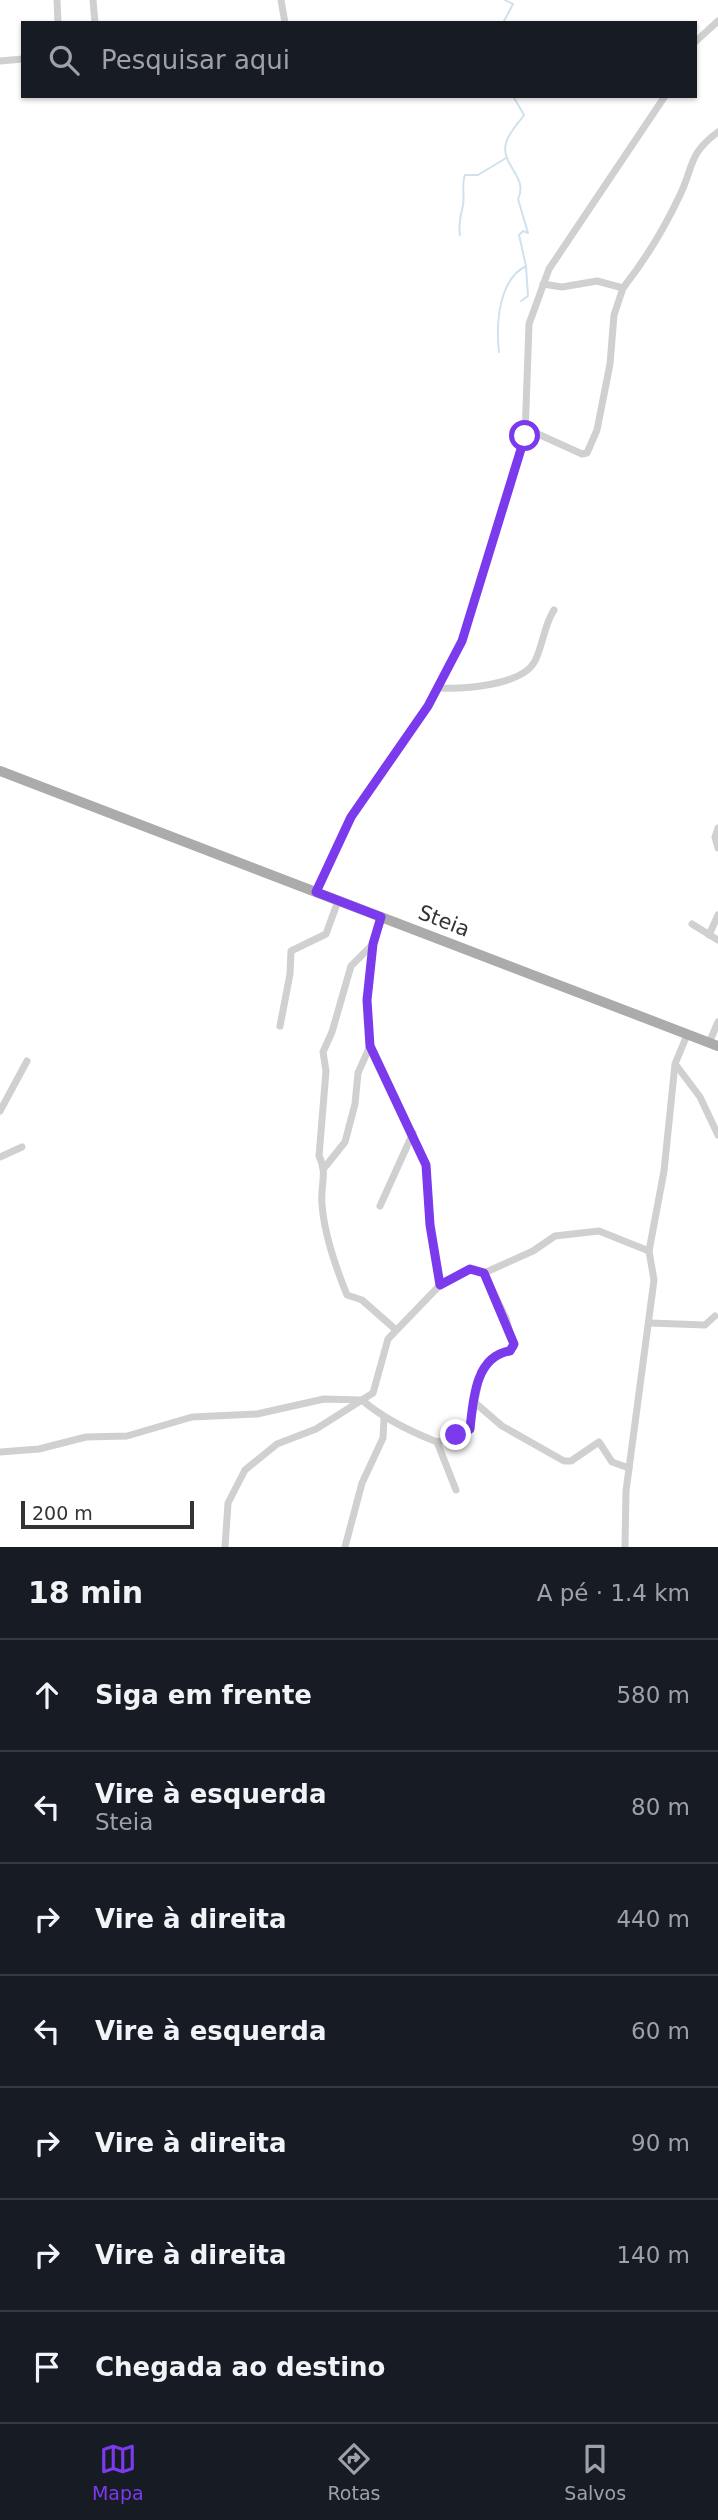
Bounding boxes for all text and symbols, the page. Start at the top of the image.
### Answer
search box [21,21,697,98]
icon: search [45,41,83,79]
text: Pesquisar aqui [101,45,290,75]
route start [509,420,540,451]
street label: Steia [415,900,473,942]
route end [440,1419,471,1450]
scale bar [21,1498,194,1530]
text: 200 m [32,1502,93,1524]
text: 18 min [28,1575,143,1610]
text: A pé · 1.4 km [537,1580,690,1606]
icon: ahead [28,1676,66,1714]
text: Siga em frente [95,1680,312,1710]
text: 580 m [616,1682,690,1708]
text: Vire à esquerda [95,1779,327,1809]
icon: left [28,1788,66,1826]
text: 80 m [631,1794,690,1820]
text: Steia [95,1809,153,1835]
icon: right [28,1900,66,1938]
text: Vire à direita [95,1904,287,1934]
text: 440 m [616,1906,690,1932]
icon: left [28,2012,66,2050]
text: Vire à esquerda [95,2016,327,2046]
text: 60 m [631,2018,690,2044]
icon: right [28,2124,66,2162]
text: Vire à direita [95,2128,287,2158]
text: 90 m [631,2130,690,2156]
icon: right [28,2236,66,2274]
text: Vire à direita [95,2240,287,2270]
text: 140 m [616,2242,690,2268]
icon: arrive [28,2348,66,2386]
text: Chegada ao destino [95,2352,385,2382]
tab: Mapa [92,2440,144,2504]
tab: Rotas [328,2440,380,2504]
tab: Salvos [564,2440,626,2504]

